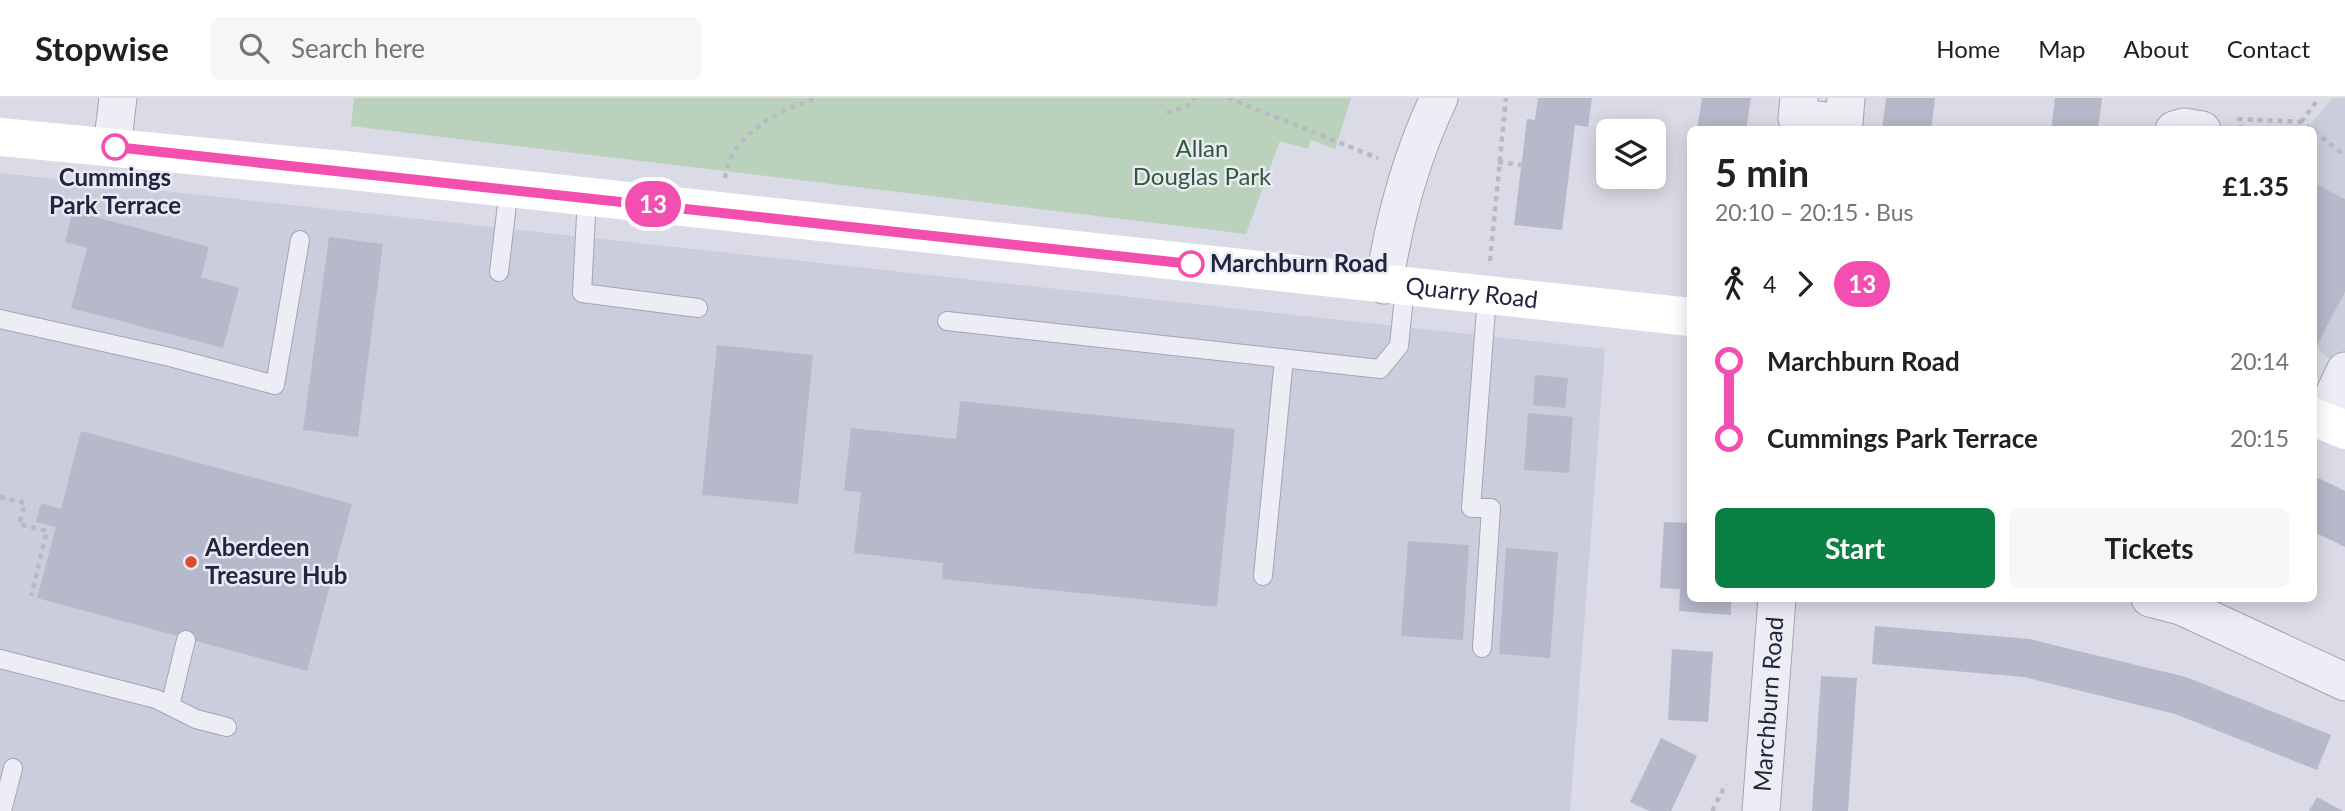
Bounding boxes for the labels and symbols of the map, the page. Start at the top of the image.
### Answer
park label: Allan Douglas Park [1133,133,1272,190]
marker: Cummings Park Terrace [102,134,128,160]
place label: Cummings Park Terrace [49,162,181,219]
line badge: 13 [622,181,684,227]
place label: Marchburn Road [1210,248,1388,277]
marker: Marchburn Road [1178,251,1204,277]
street label: Quarry Road [1404,270,1540,313]
place label: Aberdeen Treasure Hub [204,532,347,589]
marker: Aberdeen Treasure Hub [183,554,199,570]
street label: Marchburn Road [1746,616,1789,793]

